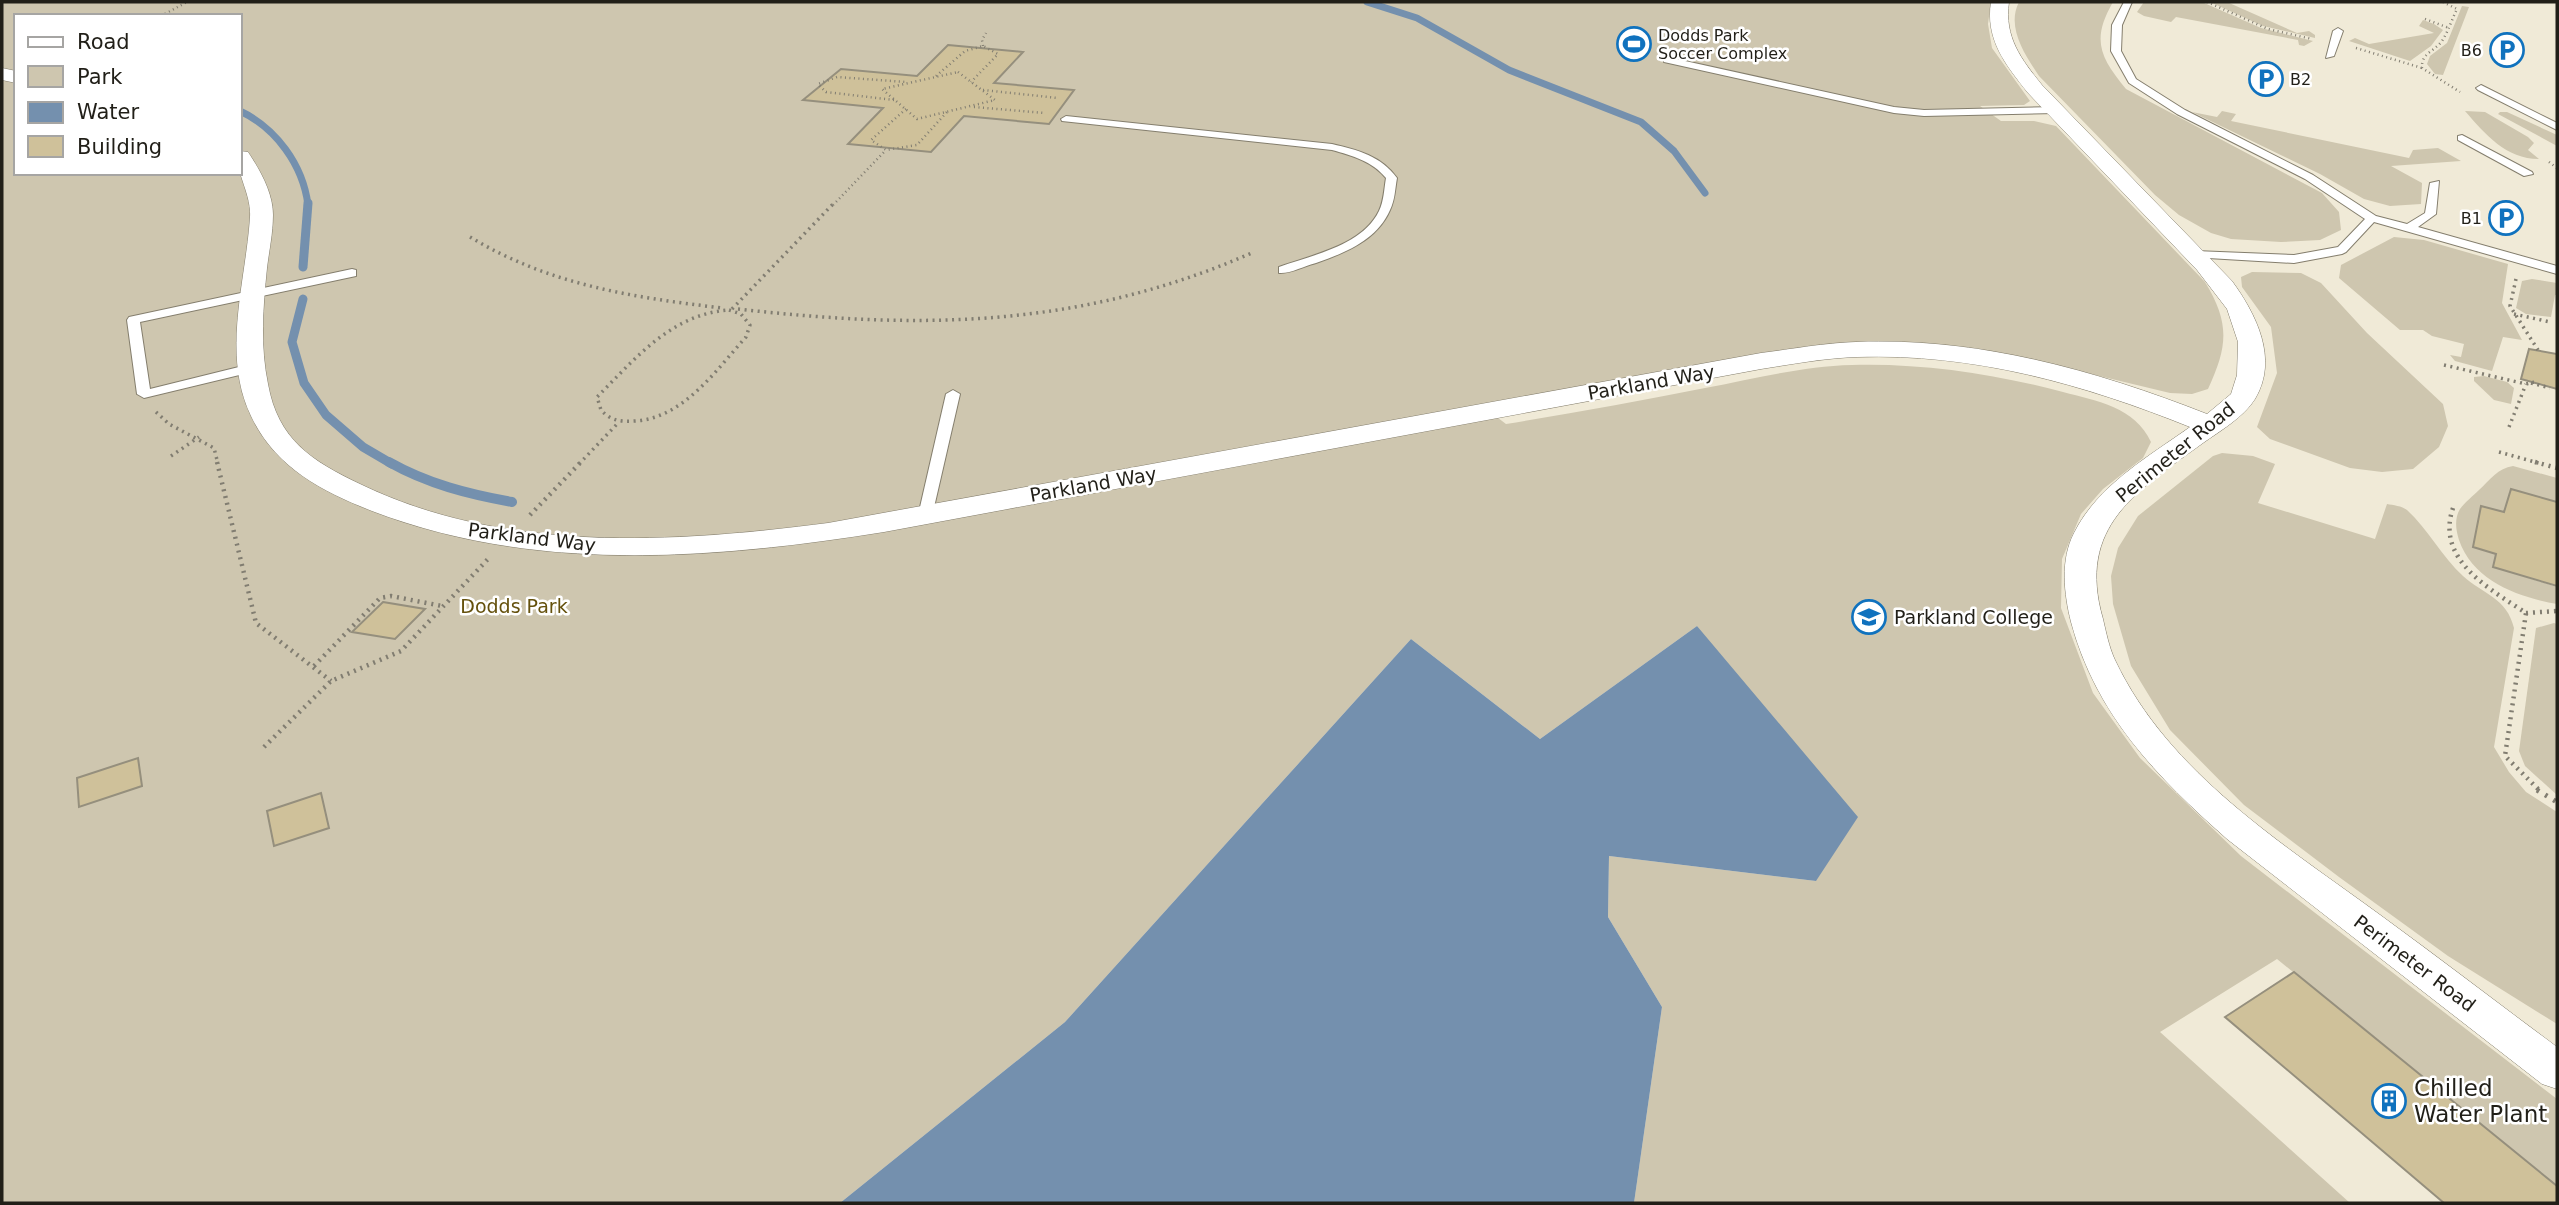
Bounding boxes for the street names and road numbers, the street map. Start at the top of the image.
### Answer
street label: Parkland Way [1586,360,1716,404]
street label: Perimeter Road [2111,397,2239,507]
street label: Parkland Way [1028,462,1158,506]
street label: Parkland Way [467,518,597,556]
street label: Perimeter Road [2350,910,2480,1016]

